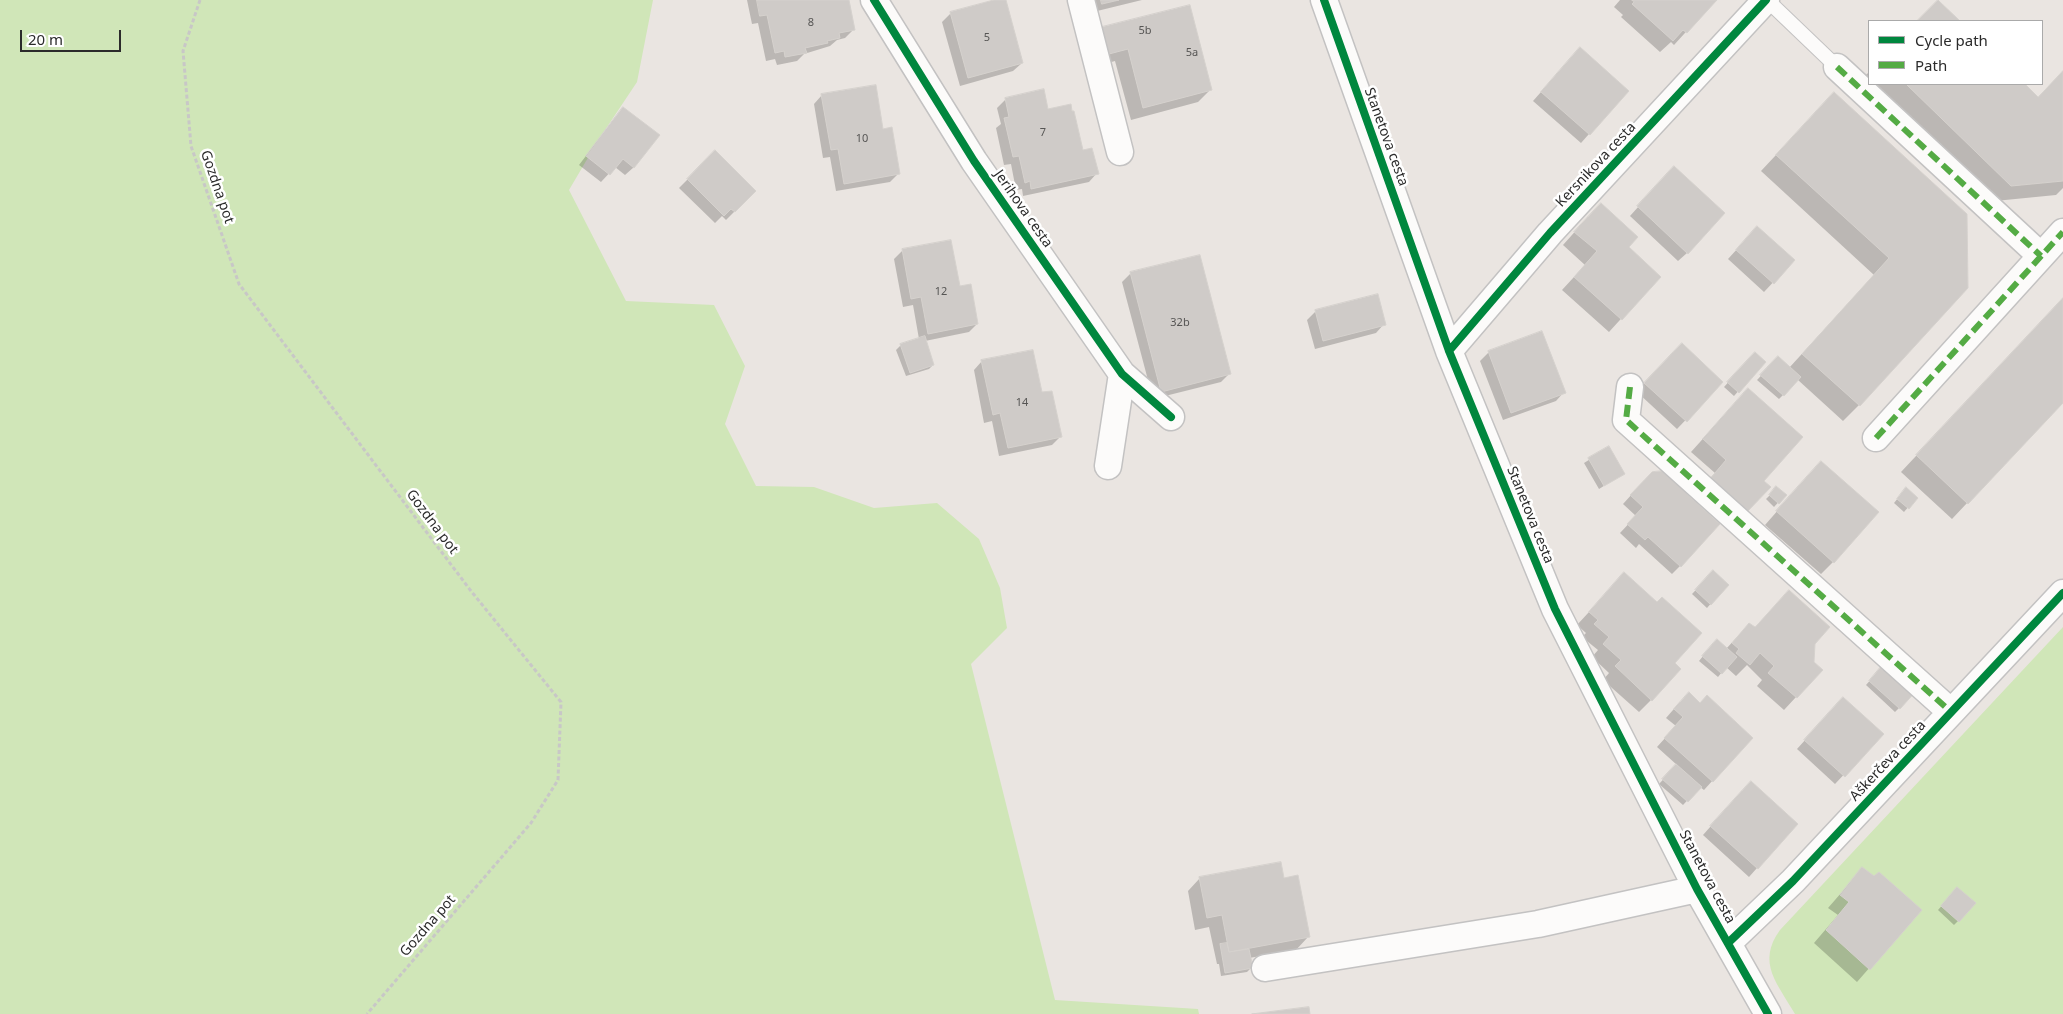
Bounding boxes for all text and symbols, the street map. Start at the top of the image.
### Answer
house number: 8 [808,16,814,30]
scale bar [22,20,124,52]
legend [1868,20,2043,85]
house number: 5b [1138,24,1152,38]
text: 20 m [28,29,63,49]
text: Cycle path [1915,30,1988,50]
house number: 5 [984,31,990,45]
house number: 5a [1186,46,1198,60]
text: Path [1915,55,1947,75]
street label: Stanetova cesta [1360,86,1412,188]
street label: Kersnikova cesta [1552,119,1640,211]
house number: 7 [1040,126,1046,140]
house number: 10 [856,132,868,146]
street label: Gozdna pot [197,148,237,226]
street label: Jerihova cesta [990,167,1056,251]
house number: 12 [935,285,947,299]
house number: 32b [1170,316,1190,330]
house number: 14 [1016,396,1028,410]
street label: Stanetova cesta [1503,464,1557,566]
street label: Gozdna pot [402,487,462,557]
street label: Aškerčeva cesta [1846,717,1930,805]
street label: Stanetova cesta [1675,827,1739,927]
street label: Gozdna pot [397,892,459,960]

